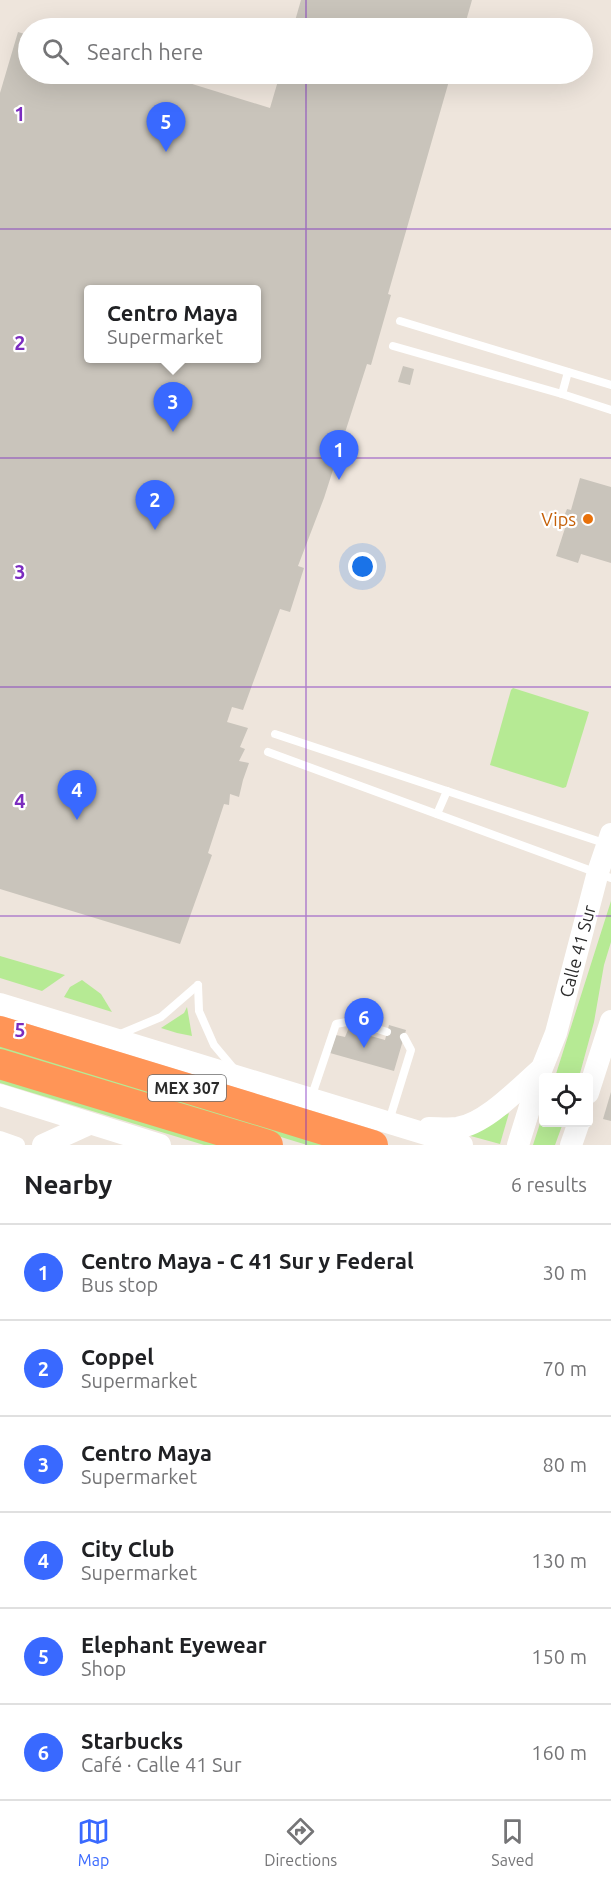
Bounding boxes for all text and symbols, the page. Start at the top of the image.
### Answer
search box [18,18,593,84]
icon: search [39,35,72,68]
text: Search here [87,39,203,64]
text: 1 [14,102,26,125]
pin: 5 [146,102,186,152]
popup [84,285,261,363]
text: Centro Maya [107,300,238,325]
text: Supermarket [107,325,223,348]
text: 2 [14,331,26,354]
pin: 3 [154,382,192,432]
pin: 1 [320,430,358,480]
pin: 2 [136,480,174,530]
place label: Vips [541,509,576,529]
marker: Vips [581,512,595,526]
your location [348,552,377,581]
text: 3 [14,560,26,583]
pin: 4 [58,770,97,820]
text: 4 [14,789,26,812]
street label: Calle 41 Sur [555,902,599,999]
pin: 6 [344,998,384,1048]
text: 5 [14,1018,26,1041]
map controls [539,1073,593,1127]
button: locate [539,1073,593,1127]
road number: MEX 307 [148,1075,226,1101]
text: Nearby [24,1170,112,1199]
text: 6 results [511,1173,587,1196]
text: Centro Maya - C 41 Sur y Federal [81,1248,414,1273]
text: 1 [38,1261,49,1284]
text: 30 m [543,1261,587,1284]
text: Bus stop [81,1273,158,1296]
text: Coppel [81,1344,154,1369]
text: 2 [38,1357,49,1380]
text: 70 m [543,1357,587,1380]
text: Supermarket [81,1369,197,1392]
text: Centro Maya [81,1440,212,1465]
text: 3 [38,1453,49,1476]
text: 80 m [543,1453,587,1476]
text: Supermarket [81,1465,197,1488]
text: City Club [81,1536,175,1561]
text: 4 [38,1549,49,1572]
text: 130 m [531,1549,587,1572]
text: Supermarket [81,1561,197,1584]
text: Elephant Eyewear [81,1632,267,1657]
text: 5 [38,1645,49,1668]
text: 150 m [531,1645,587,1668]
text: Shop [81,1657,126,1680]
text: Starbucks [81,1728,183,1753]
text: 6 [38,1741,49,1764]
text: 160 m [531,1741,587,1764]
text: Café · Calle 41 Sur [81,1753,242,1776]
tab: Map [77,1815,110,1869]
tab: Directions [264,1815,337,1869]
tab: Saved [491,1815,534,1869]

